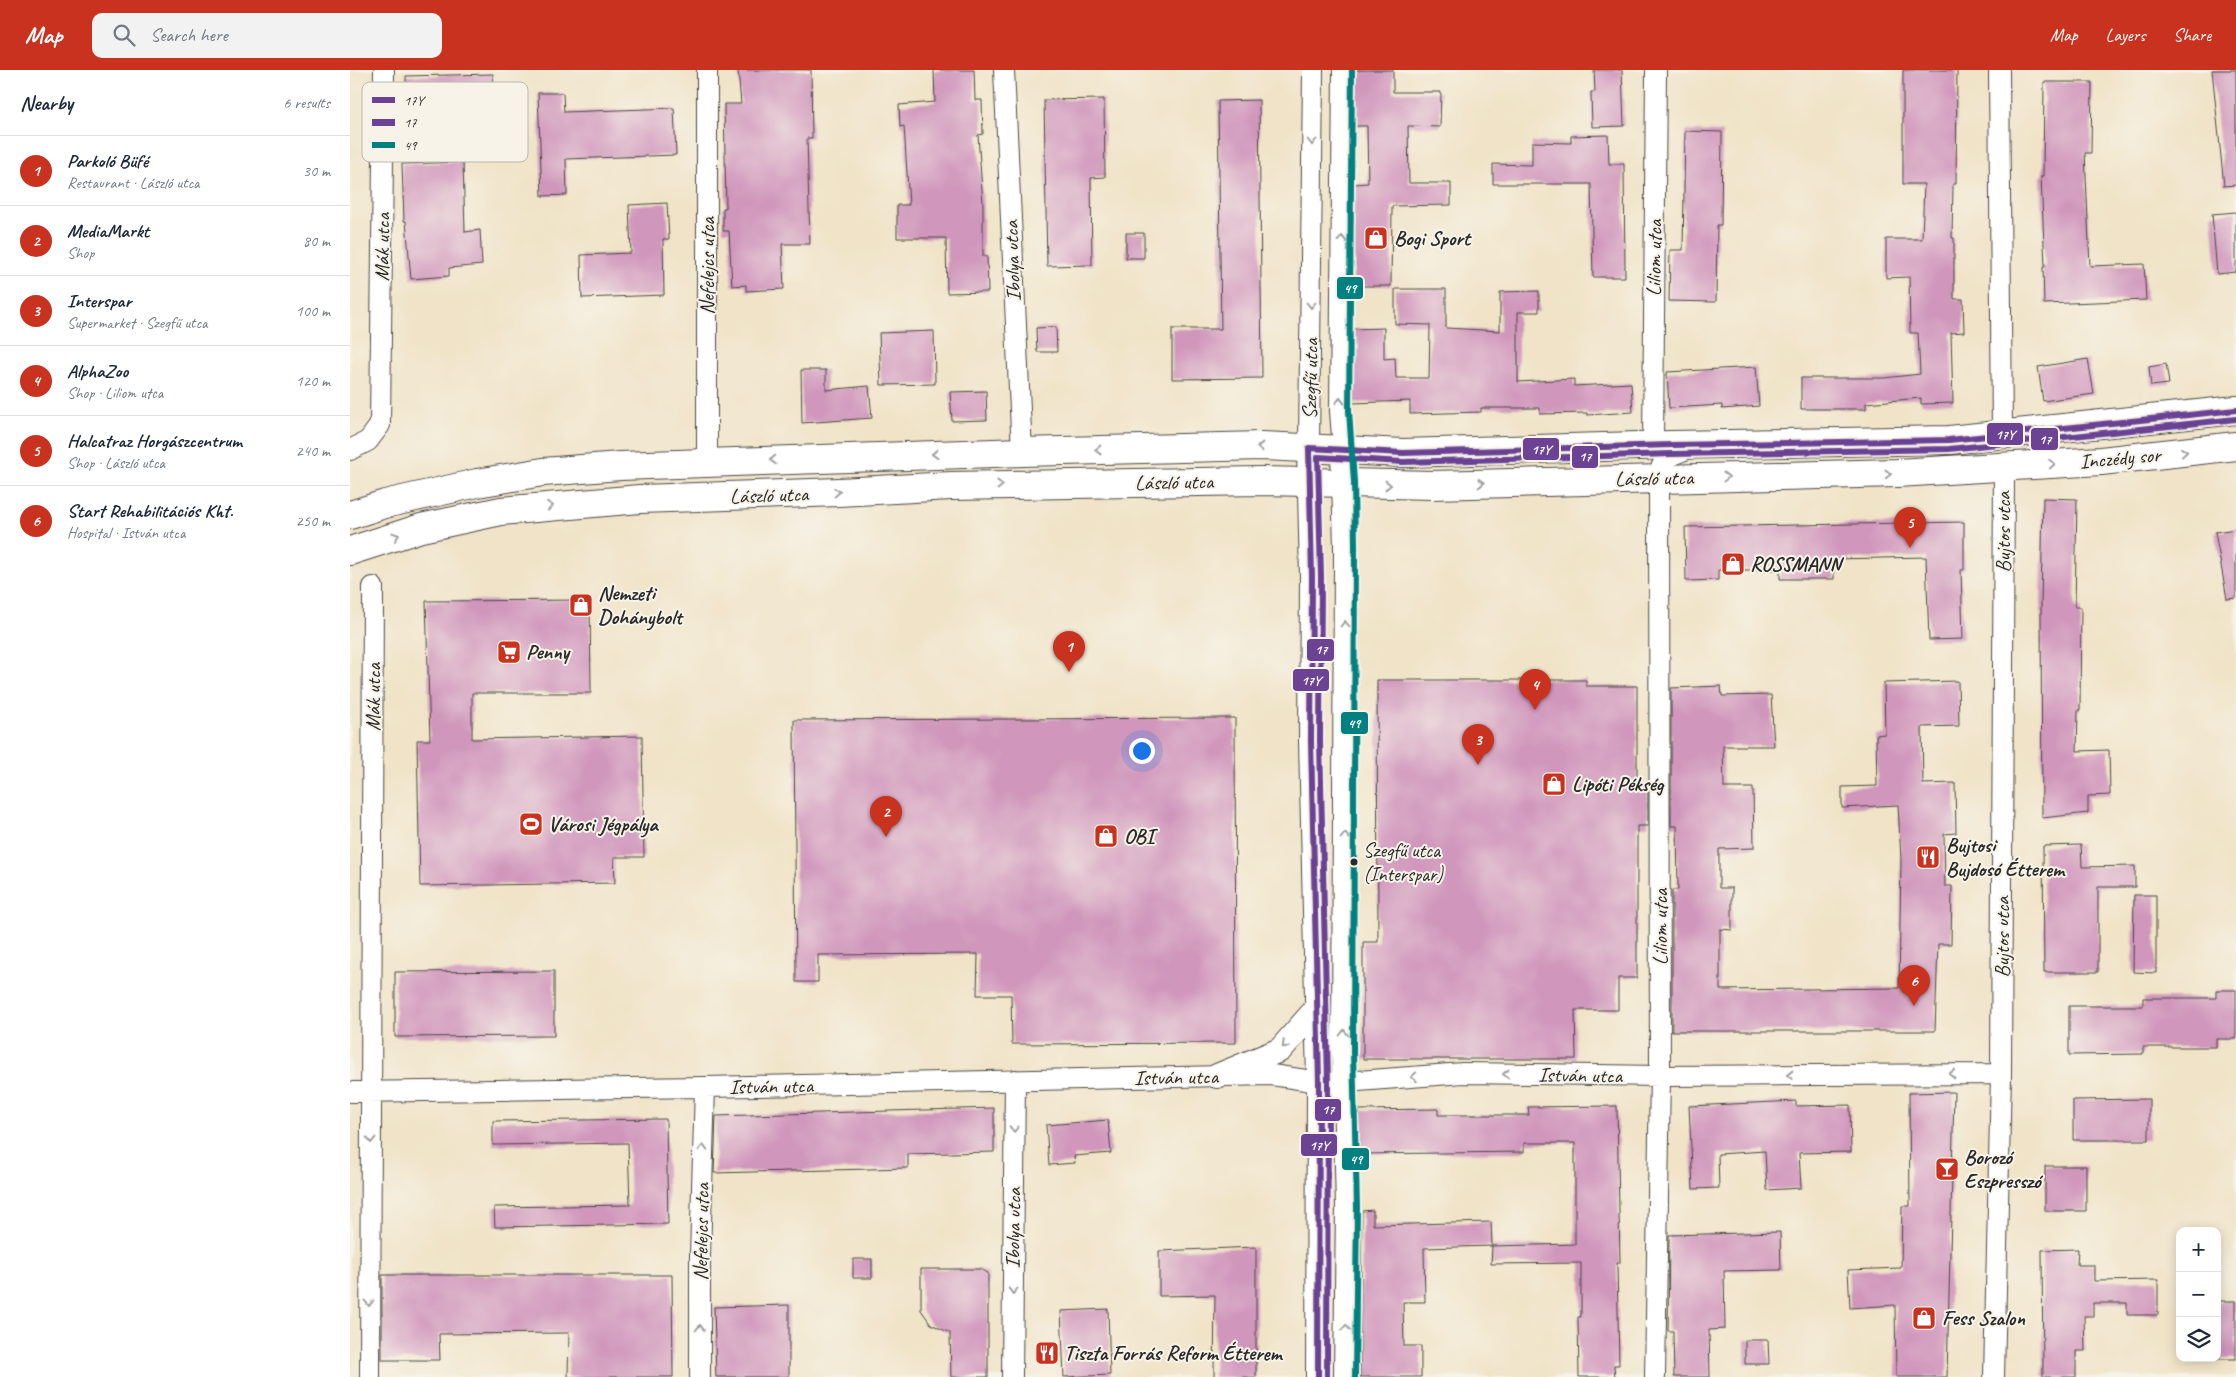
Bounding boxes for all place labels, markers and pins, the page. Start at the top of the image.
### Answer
shop icon: Bogi Sport [1363,225,1389,251]
place label: Bogi Sport [1394,225,1472,251]
pin: 5 [1894,507,1926,548]
shop icon: ROSSMANN [1720,551,1746,577]
place label: ROSSMANN [1750,551,1844,577]
place label: Nemzeti Dohánybolt [598,580,685,631]
shop icon: Nemzeti Dohánybolt [568,592,594,618]
pin: 1 [1053,631,1085,672]
supermarket icon: Penny [496,639,522,665]
place label: Penny [526,639,572,665]
pin: 4 [1519,669,1551,710]
pin: 3 [1462,724,1494,765]
shop icon: Lipóti Pékség [1541,771,1567,797]
place label: Lipóti Pékség [1572,771,1665,797]
pin: 2 [870,796,902,837]
sports icon: Városi Jégpálya [518,811,544,837]
place label: Városi Jégpálya [548,811,659,838]
shop icon: OBI [1093,823,1119,849]
place label: OBI [1124,823,1158,849]
place label: Bujtosi Bujdosó Étterem [1946,832,2066,882]
place label: Szegfű utca (Interspar) [1363,838,1444,887]
restaurant icon: Bujtosi Bujdosó Étterem [1915,844,1941,870]
marker: Szegfű utca (Interspar) [1349,857,1359,867]
pin: 6 [1898,965,1930,1006]
place label: Borozó Eszpresszó [1964,1144,2044,1194]
bar icon: Borozó Eszpresszó [1934,1156,1960,1182]
shop icon: Fess Szalon [1911,1305,1937,1331]
place label: Fess Szalon [1942,1305,2025,1331]
restaurant icon: Tiszta Forrás Reform Étterem [1034,1340,1060,1366]
place label: Tiszta Forrás Reform Étterem [1064,1340,1284,1366]

